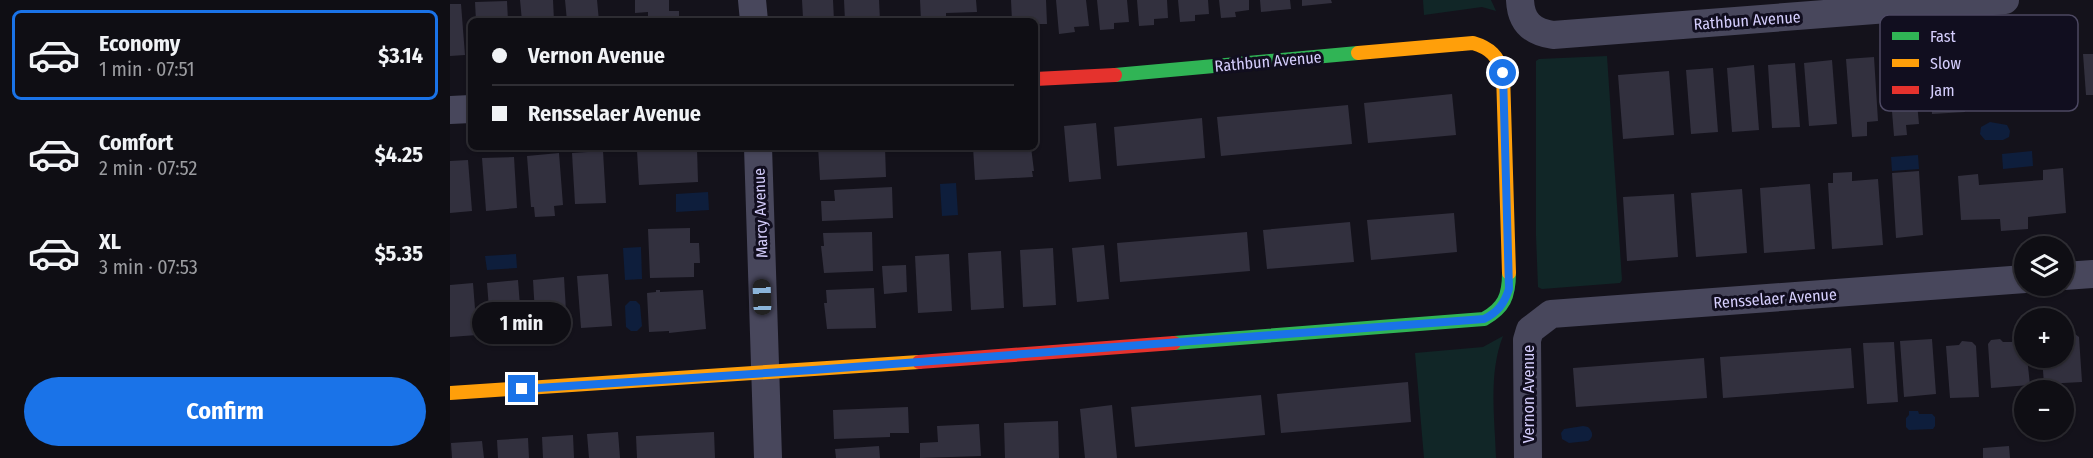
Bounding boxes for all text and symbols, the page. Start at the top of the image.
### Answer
street label: Rathbun Avenue [1693,7,1801,34]
legend [1880,15,2078,111]
text: Fast [1930,27,1957,46]
icon: car [27,28,81,82]
text: Economy [99,30,180,57]
text: $3.14 [378,42,423,69]
text: Vernon Avenue [528,42,665,69]
street label: Rathbun Avenue [1214,47,1322,76]
text: Slow [1930,54,1961,73]
text: 1 min · 07:51 [99,57,195,81]
route start [1489,59,1516,86]
text: Jam [1930,81,1955,100]
text: Rensselaer Avenue [528,100,701,127]
icon: car [27,127,81,181]
text: Comfort [99,129,173,156]
text: $4.25 [375,141,423,168]
text: 2 min · 07:52 [99,156,197,180]
street label: Marcy Avenue [749,168,772,258]
icon: car [27,226,81,280]
text: XL [99,228,121,255]
map controls [2014,236,2074,440]
button: layers [2014,236,2074,296]
text: $5.35 [375,240,423,267]
text: 3 min · 07:53 [99,255,198,279]
car [752,279,772,315]
street label: Rensselaer Avenue [1713,285,1837,312]
callout: 1 min [472,302,572,344]
button: + [2014,308,2074,368]
text: 1 min [500,311,543,335]
street label: Vernon Avenue [1519,345,1538,443]
route end [508,375,535,402]
button: Confirm [24,377,426,446]
button: − [2014,380,2074,440]

